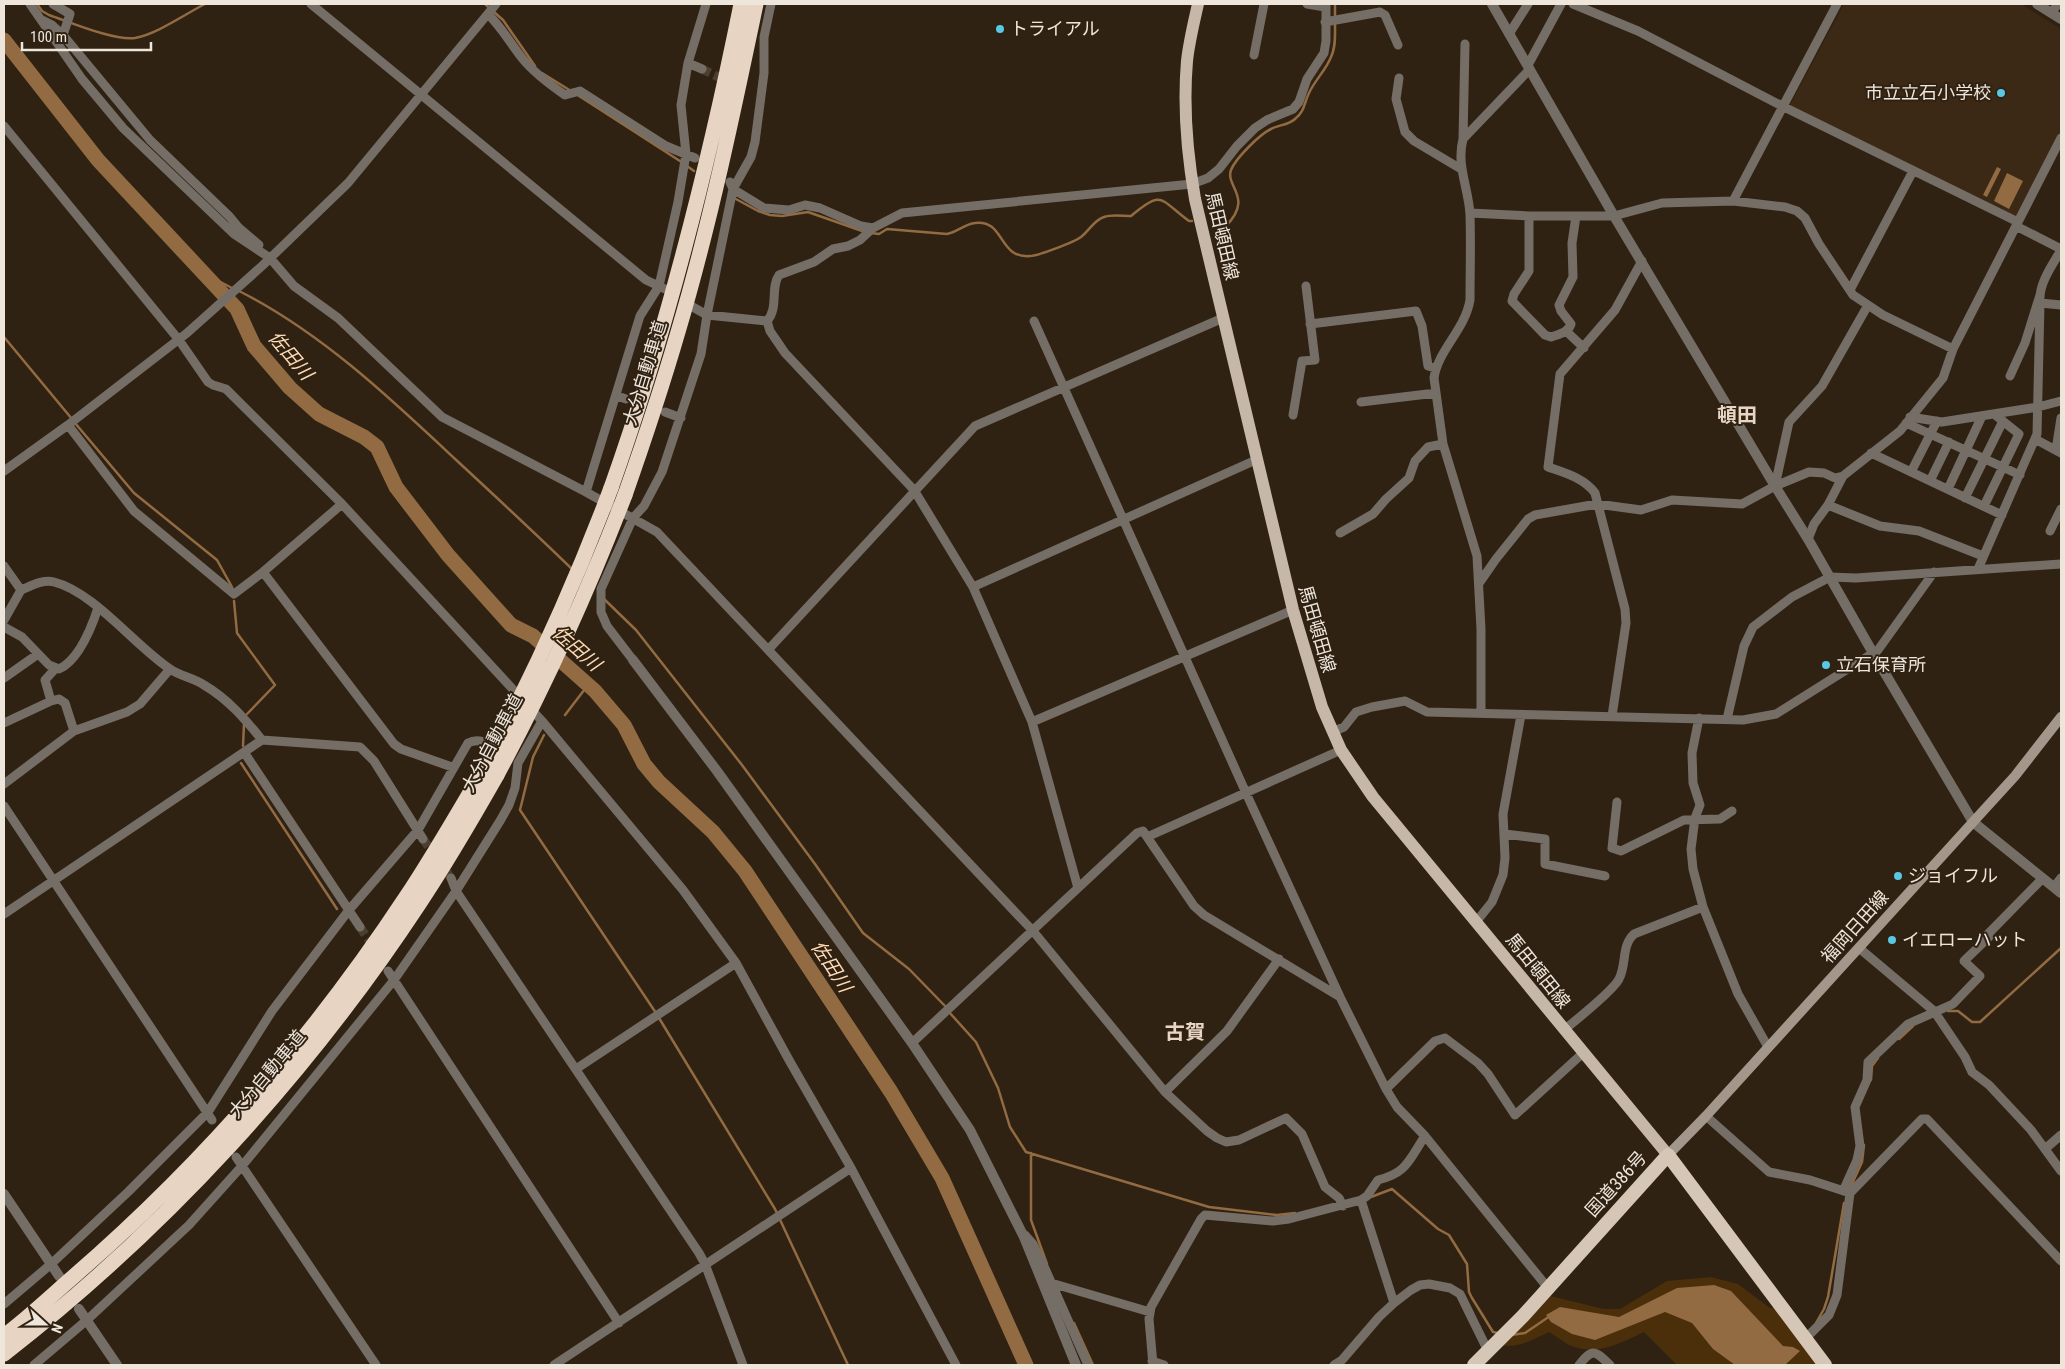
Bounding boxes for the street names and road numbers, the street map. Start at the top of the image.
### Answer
street label: 馬田頓田線 [1202,190,1243,282]
street label: 大分自動車道 [619,318,670,428]
street label: 馬田頓田線 [1295,583,1340,675]
street label: 大分自動車道 [457,690,526,795]
street label: 福岡日田線 [1817,886,1893,967]
street label: 馬田頓田線 [1502,929,1575,1012]
street label: 大分自動車道 [224,1026,309,1122]
street label: 国道386号 [1581,1147,1650,1221]

